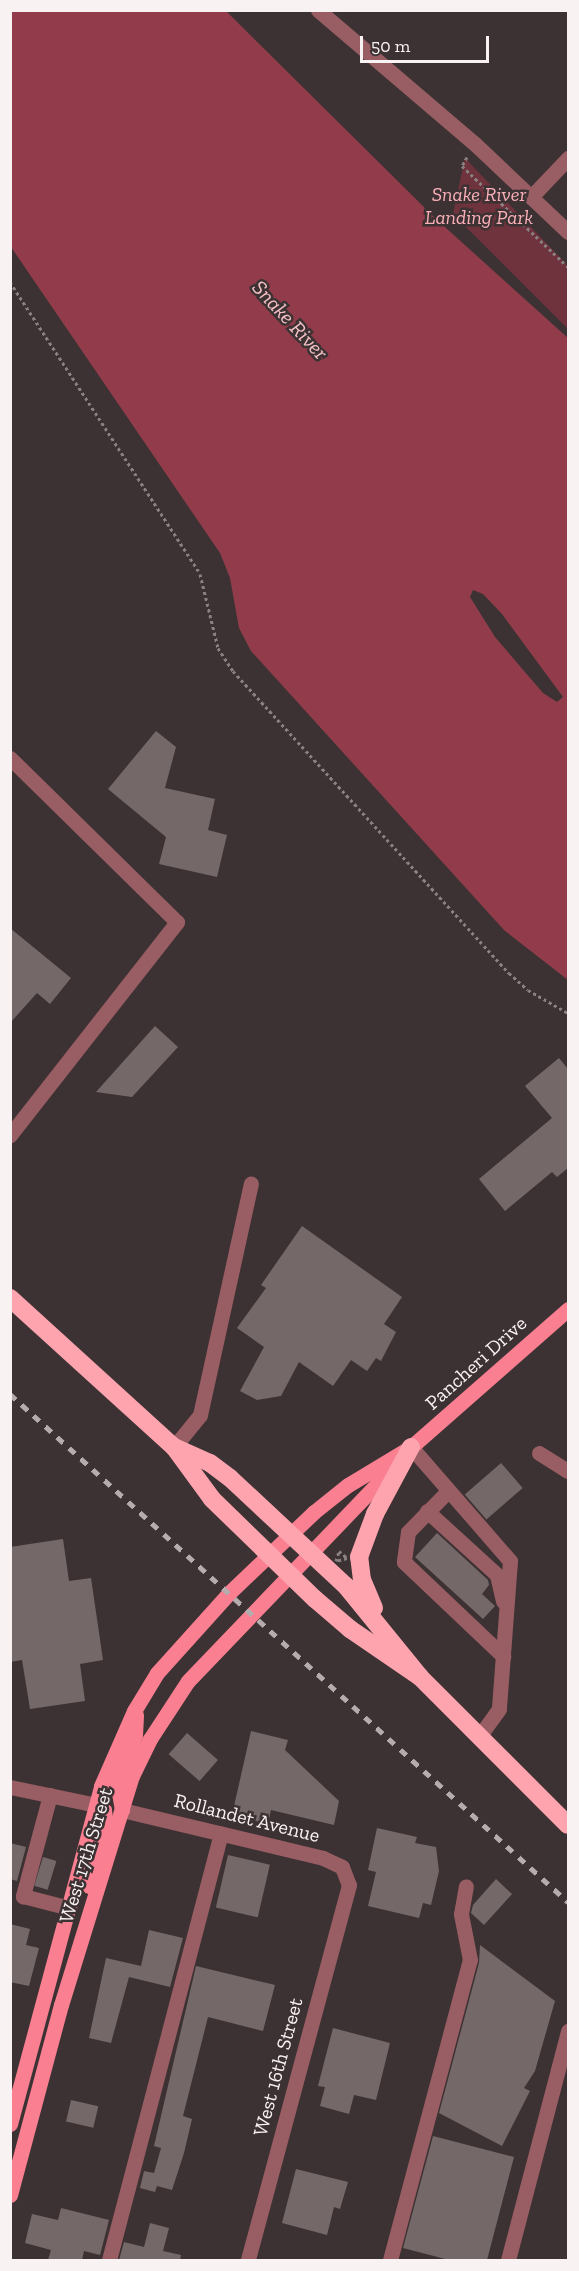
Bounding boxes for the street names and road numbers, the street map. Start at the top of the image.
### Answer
street label: Pancheri Drive [420,1311,532,1415]
street label: West 17th Street [54,1784,118,1926]
street label: Rollandet Avenue [171,1788,323,1848]
street label: West 16th Street [248,1995,308,2139]

